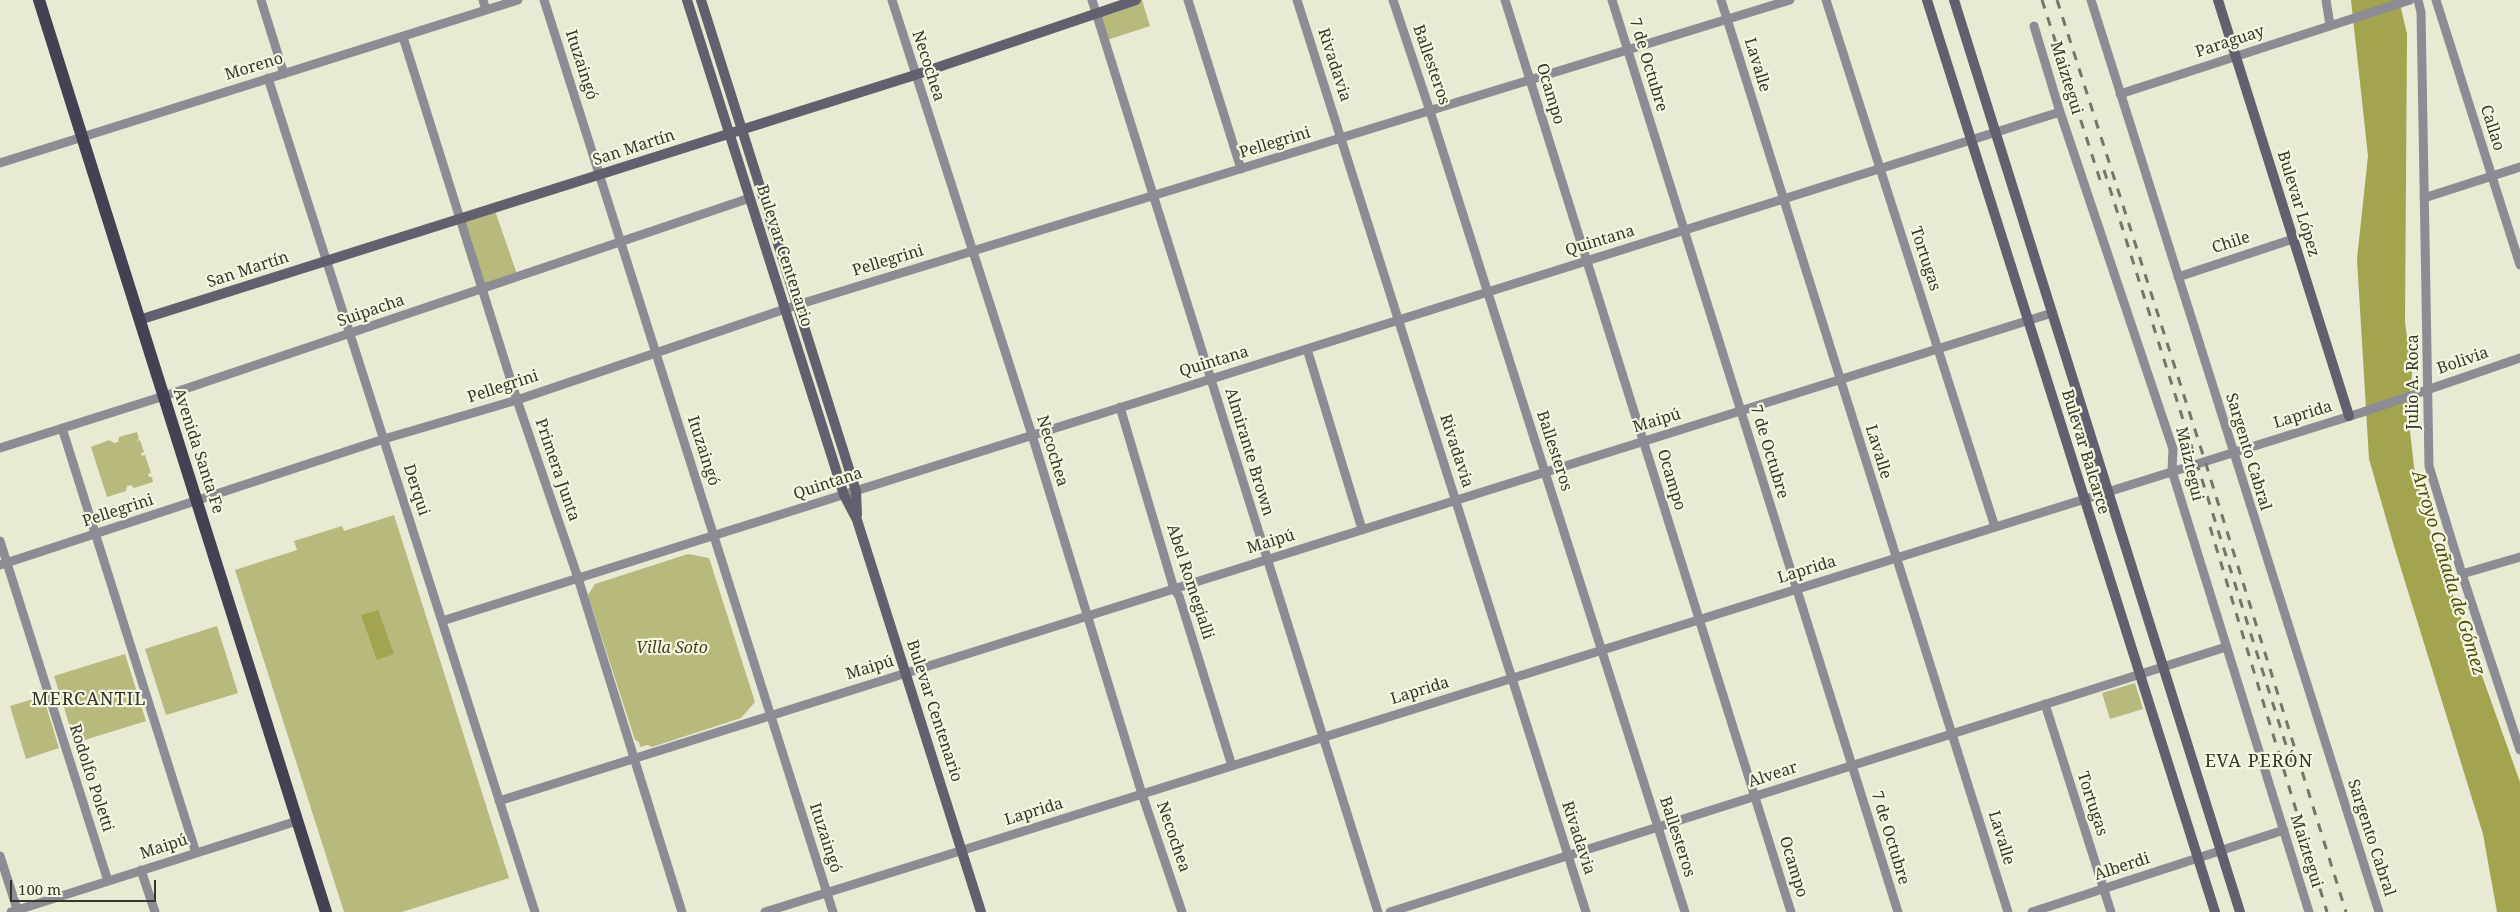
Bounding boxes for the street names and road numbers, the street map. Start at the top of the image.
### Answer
street label: 7 de Octubre [1625,16,1671,114]
street label: Ballesteros [1408,22,1454,108]
street label: Paraguay [2193,22,2267,62]
street label: Rivadavia [1313,26,1355,104]
street label: Ituzaingó [561,28,601,102]
street label: Necochea [908,28,948,104]
street label: Lavalle [1740,36,1774,94]
street label: Maiztegui [2046,39,2086,117]
street label: Moreno [223,49,285,85]
street label: Ocampo [1532,61,1568,127]
street label: Callao [2476,103,2508,153]
street label: Pellegrini [1237,123,1313,163]
street label: San Martín [591,126,677,170]
street label: Bulevar López [2273,149,2323,259]
street label: Bulevar Centenario [752,183,816,329]
street label: Quintana [1563,221,1637,261]
street label: Tortugas [1906,224,1944,294]
street label: Chile [2210,228,2252,258]
street label: Pellegrini [850,241,926,281]
street label: San Martín [205,248,291,292]
street label: Suipacha [335,291,407,331]
street label: Julio A. Roca [2403,334,2423,430]
street label: Quintana [1177,342,1251,382]
street label: Bolivia [2435,343,2491,379]
street label: Pellegrini [465,367,541,407]
street label: Avenida Santa Fe [169,386,227,516]
street label: Almirante Brown [1220,386,1278,518]
street label: Bulevar Balcarce [2057,387,2113,517]
street label: Sargento Cabral [2221,391,2275,513]
street label: Laprida [2271,397,2335,433]
street label: 7 de Octubre [1746,403,1792,501]
street label: Maipú [1631,405,1683,437]
street label: Ballesteros [1532,408,1576,494]
street label: Rivadavia [1435,412,1477,490]
street label: Necochea [1032,413,1072,489]
street label: Ituzaingó [683,414,723,488]
street label: Primera Junta [530,416,584,524]
street label: Lavalle [1861,423,1895,481]
street label: Maiztegui [2171,425,2207,503]
street label: Ocampo [1653,447,1689,513]
street label: Derqui [399,462,433,518]
street label: Quintana [791,464,865,504]
street label: Pellegrini [80,491,156,531]
street label: Abel Romegialli [1162,522,1218,642]
street label: Maipú [1245,526,1297,558]
street label: Laprida [1775,552,1839,588]
street label: Bulevar Centenario [902,638,966,784]
street label: Maipú [844,652,896,684]
street label: Laprida [1388,673,1452,709]
street label: Rodolfo Poletti [65,722,117,834]
street label: Alvear [1746,758,1800,792]
street label: Tortugas [2073,769,2111,839]
street label: Sargento Cabral [2343,777,2399,899]
street label: 7 de Octubre [1867,789,1913,887]
street label: Laprida [1002,794,1066,830]
street label: Ballesteros [1655,794,1699,880]
street label: Necochea [1152,799,1194,875]
street label: Rivadavia [1557,799,1599,877]
street label: Ituzaingó [805,801,845,875]
street label: Lavalle [1984,809,2018,867]
street label: Maiztegui [2286,812,2326,890]
street label: Maipú [138,830,190,864]
street label: Ocampo [1775,834,1811,900]
street label: Alberdi [2092,849,2152,885]

